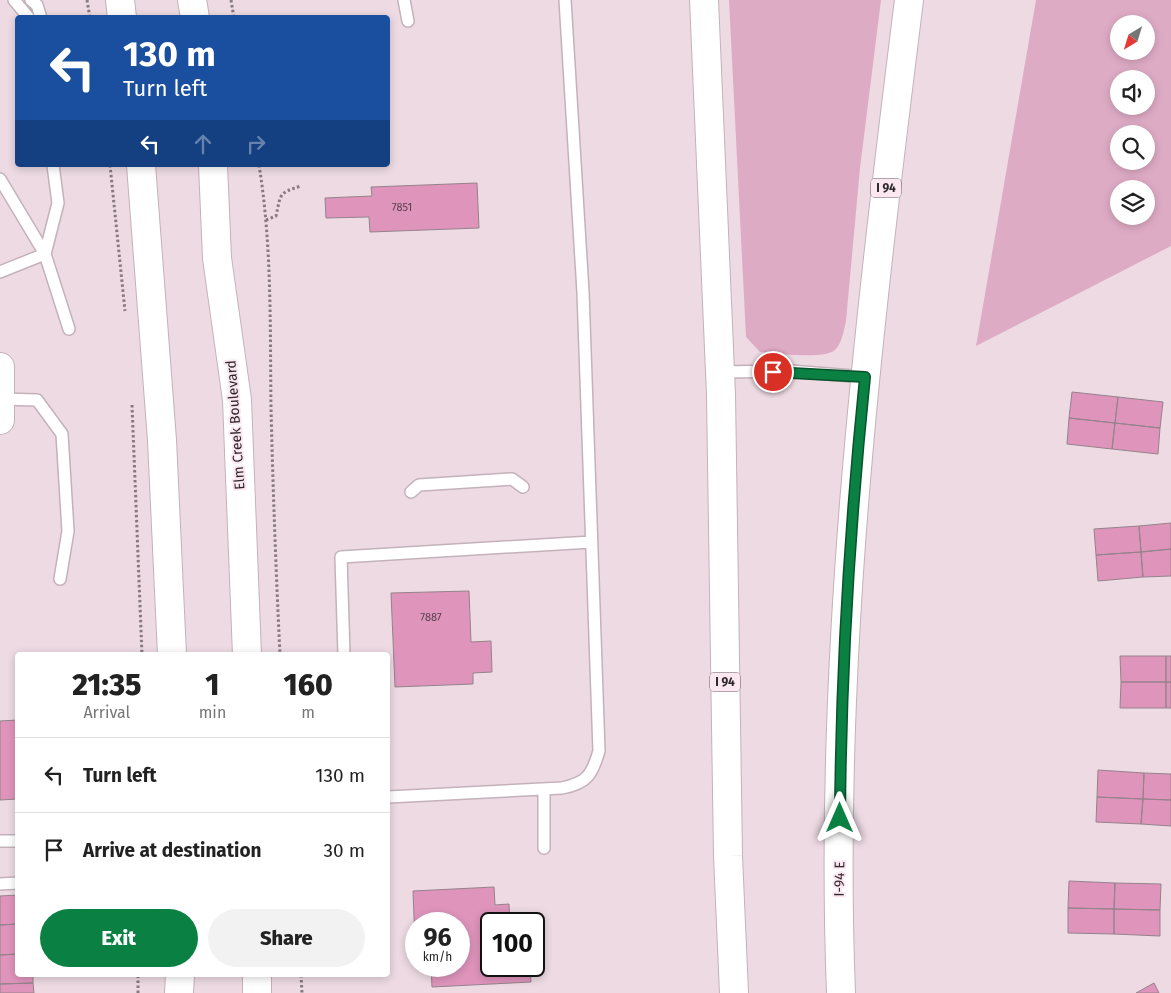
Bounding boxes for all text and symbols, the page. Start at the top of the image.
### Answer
north arrow [1110,15,1155,60]
map controls [1110,15,1155,225]
text: 130 m [123,33,216,75]
icon: left [40,35,105,100]
button: sound [1110,70,1155,115]
text: Turn left [123,75,207,102]
button: search [1110,125,1155,170]
icon: left [136,130,164,158]
icon: ahead [189,130,217,158]
icon: right [242,130,270,158]
road number: I 94 [871,178,901,198]
button: layers [1110,180,1155,225]
house number: 7851 [392,201,412,214]
pin [752,351,794,393]
icon: arrive [759,358,787,386]
street label: Elm Creek Boulevard [222,360,249,490]
house number: 7887 [420,611,442,624]
text: 21:35 [72,667,141,703]
text: 1 [205,667,220,703]
text: 160 [284,667,333,703]
road number: I 94 [710,672,740,692]
text: Arrival [83,703,130,722]
text: min [199,703,226,722]
text: m [301,703,315,722]
icon: left [40,761,68,789]
text: Turn left [83,764,157,787]
text: 130 m [315,764,365,787]
position arrow [813,791,865,843]
icon: arrive [40,836,68,864]
text: Arrive at destination [83,839,262,862]
text: 30 m [324,839,365,862]
street label: I-94 E [831,861,848,897]
button: Exit [40,909,198,967]
button: Share [208,909,365,967]
speed limit sign: 100 [480,912,545,977]
text: 96 [423,923,452,953]
text: km/h [423,950,452,964]

